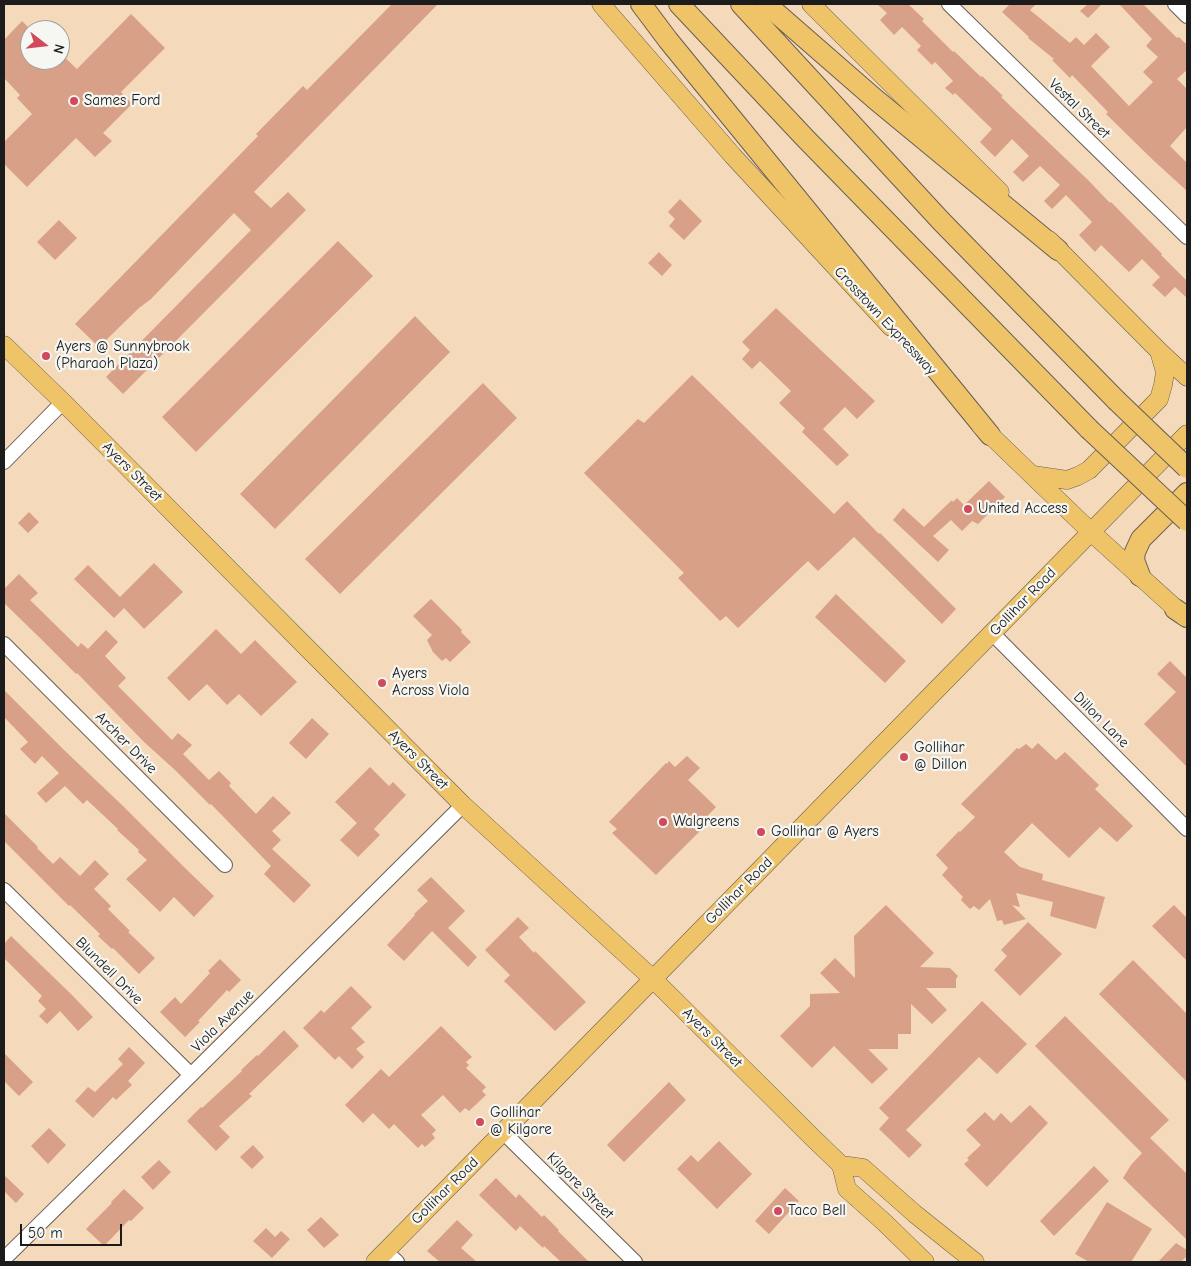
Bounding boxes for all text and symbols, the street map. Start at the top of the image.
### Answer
north arrow [20,20,70,70]
text: N [50,42,68,56]
street label: Vestal Street [1045,75,1113,143]
place label: Sames Ford [84,92,160,110]
marker: Sames Ford [68,95,80,107]
street label: Crosstown Expressway [830,263,940,379]
place label: Ayers @ Sunnybrook (Pharaoh Plaza) [56,338,189,373]
marker: Ayers @ Sunnybrook (Pharaoh Plaza) [40,350,52,362]
street label: Ayers Street [98,438,166,506]
place label: United Access [978,500,1068,518]
marker: United Access [962,503,974,515]
street label: Gollihar Road [986,564,1060,640]
place label: Ayers Across Viola [392,665,469,700]
marker: Ayers Across Viola [376,677,388,689]
street label: Dillon Lane [1069,688,1133,752]
street label: Archer Drive [91,708,161,778]
street label: Ayers Street [384,726,452,794]
place label: Gollihar @ Dillon [914,739,967,774]
marker: Gollihar @ Dillon [898,751,910,763]
place label: Walgreens [673,813,739,831]
marker: Walgreens [657,816,669,828]
place label: Gollihar @ Ayers [771,823,879,841]
marker: Gollihar @ Ayers [755,826,767,838]
street label: Gollihar Road [702,854,776,928]
street label: Blundell Drive [72,934,146,1008]
street label: Viola Avenue [188,986,258,1056]
street label: Ayers Street [678,1004,746,1072]
place label: Gollihar @ Kilgore [490,1104,552,1139]
marker: Gollihar @ Kilgore [474,1116,486,1128]
street label: Kilgore Street [543,1149,617,1223]
street label: Gollihar Road [408,1154,482,1228]
place label: Taco Bell [788,1202,846,1220]
marker: Taco Bell [772,1205,784,1217]
scale bar [22,1214,125,1246]
text: 50 m [28,1224,63,1242]

